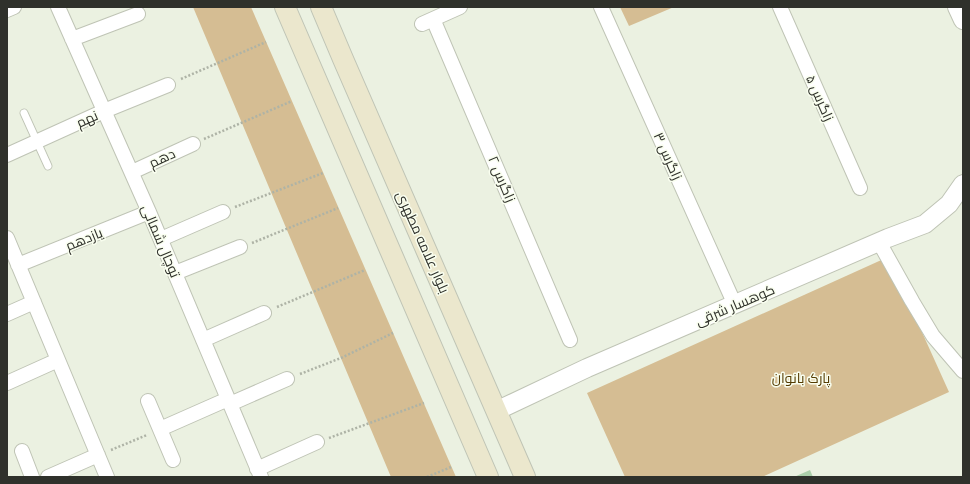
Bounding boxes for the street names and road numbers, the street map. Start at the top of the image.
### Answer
street label: زاگرس ۵ [803,72,838,124]
street label: نهم [73,106,101,133]
street label: زاگرس ۳ [650,129,687,182]
street label: دهم [146,144,179,173]
street label: زاگرس ۲ [485,153,520,204]
street label: بلوار علامه مطهری [393,188,454,296]
street label: توچال شمالی [137,202,185,281]
street label: یازدهم [63,223,106,256]
street label: کوهسار شرقی [693,280,777,329]

